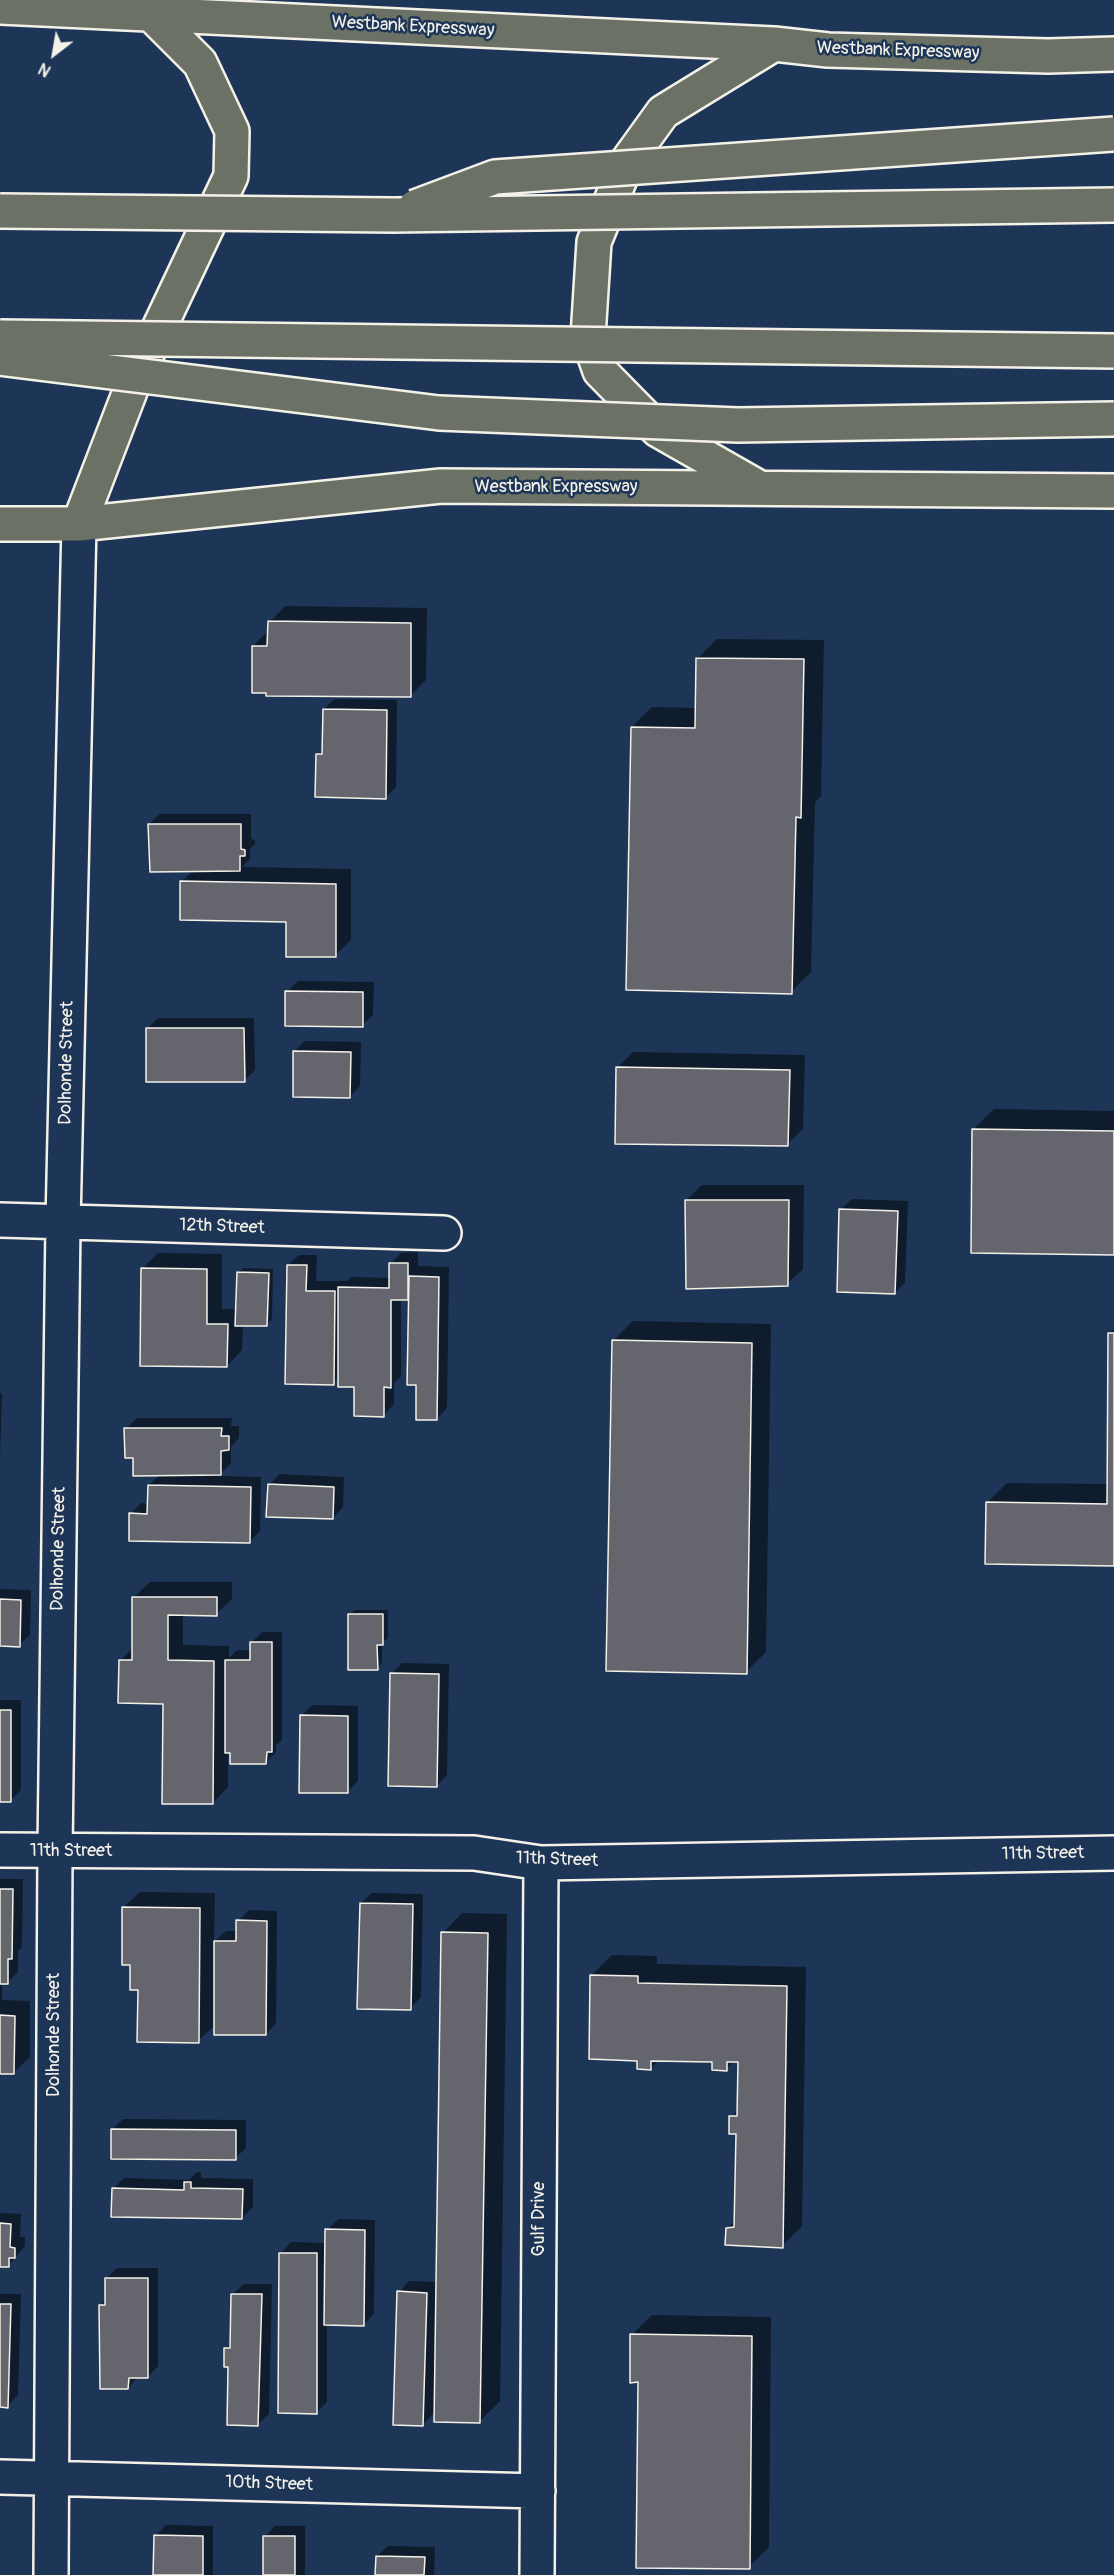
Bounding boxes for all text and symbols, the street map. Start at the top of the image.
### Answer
street label: Westbank Expressway [331,12,495,42]
north arrow [24,24,84,84]
street label: Westbank Expressway [816,37,980,65]
text: N [35,58,55,81]
street label: Westbank Expressway [474,476,638,498]
street label: Dolhonde Street [55,1001,79,1125]
street label: 12th Street [179,1215,265,1239]
street label: Dolhonde Street [47,1487,71,1611]
street label: 11th Street [30,1840,112,1862]
street label: 11th Street [1002,1842,1084,1866]
street label: 11th Street [515,1848,599,1872]
street label: Dolhonde Street [43,1973,65,2097]
street label: Gulf Drive [528,2182,550,2256]
street label: 10th Street [225,2472,313,2496]

